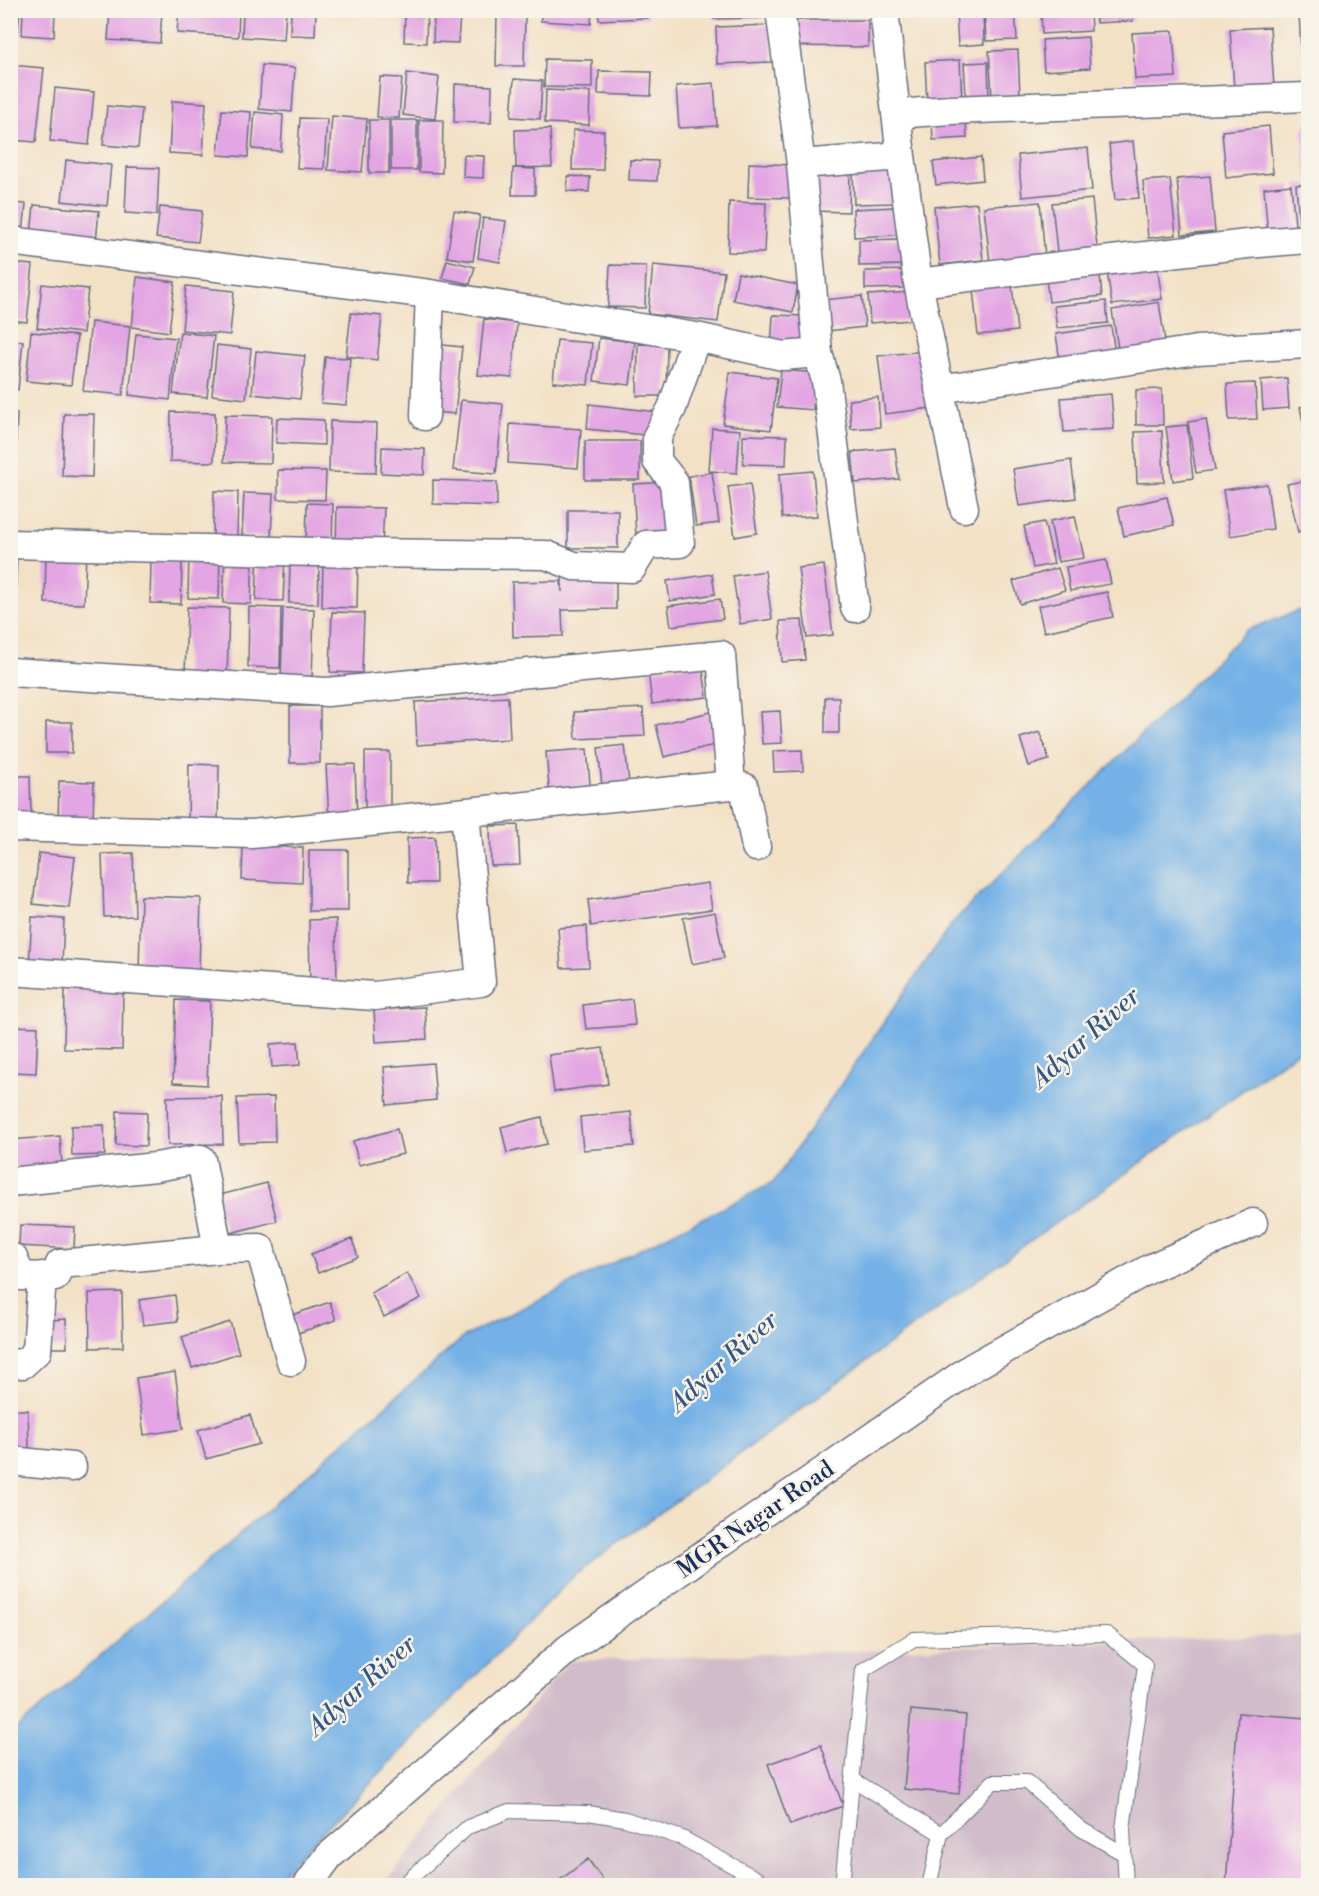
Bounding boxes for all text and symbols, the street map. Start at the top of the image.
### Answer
water label: Adyar River [1022,980,1147,1097]
water label: Adyar River [660,1304,785,1421]
street label: MGR Nagar Road [671,1454,840,1585]
water label: Adyar River [298,1628,423,1745]

